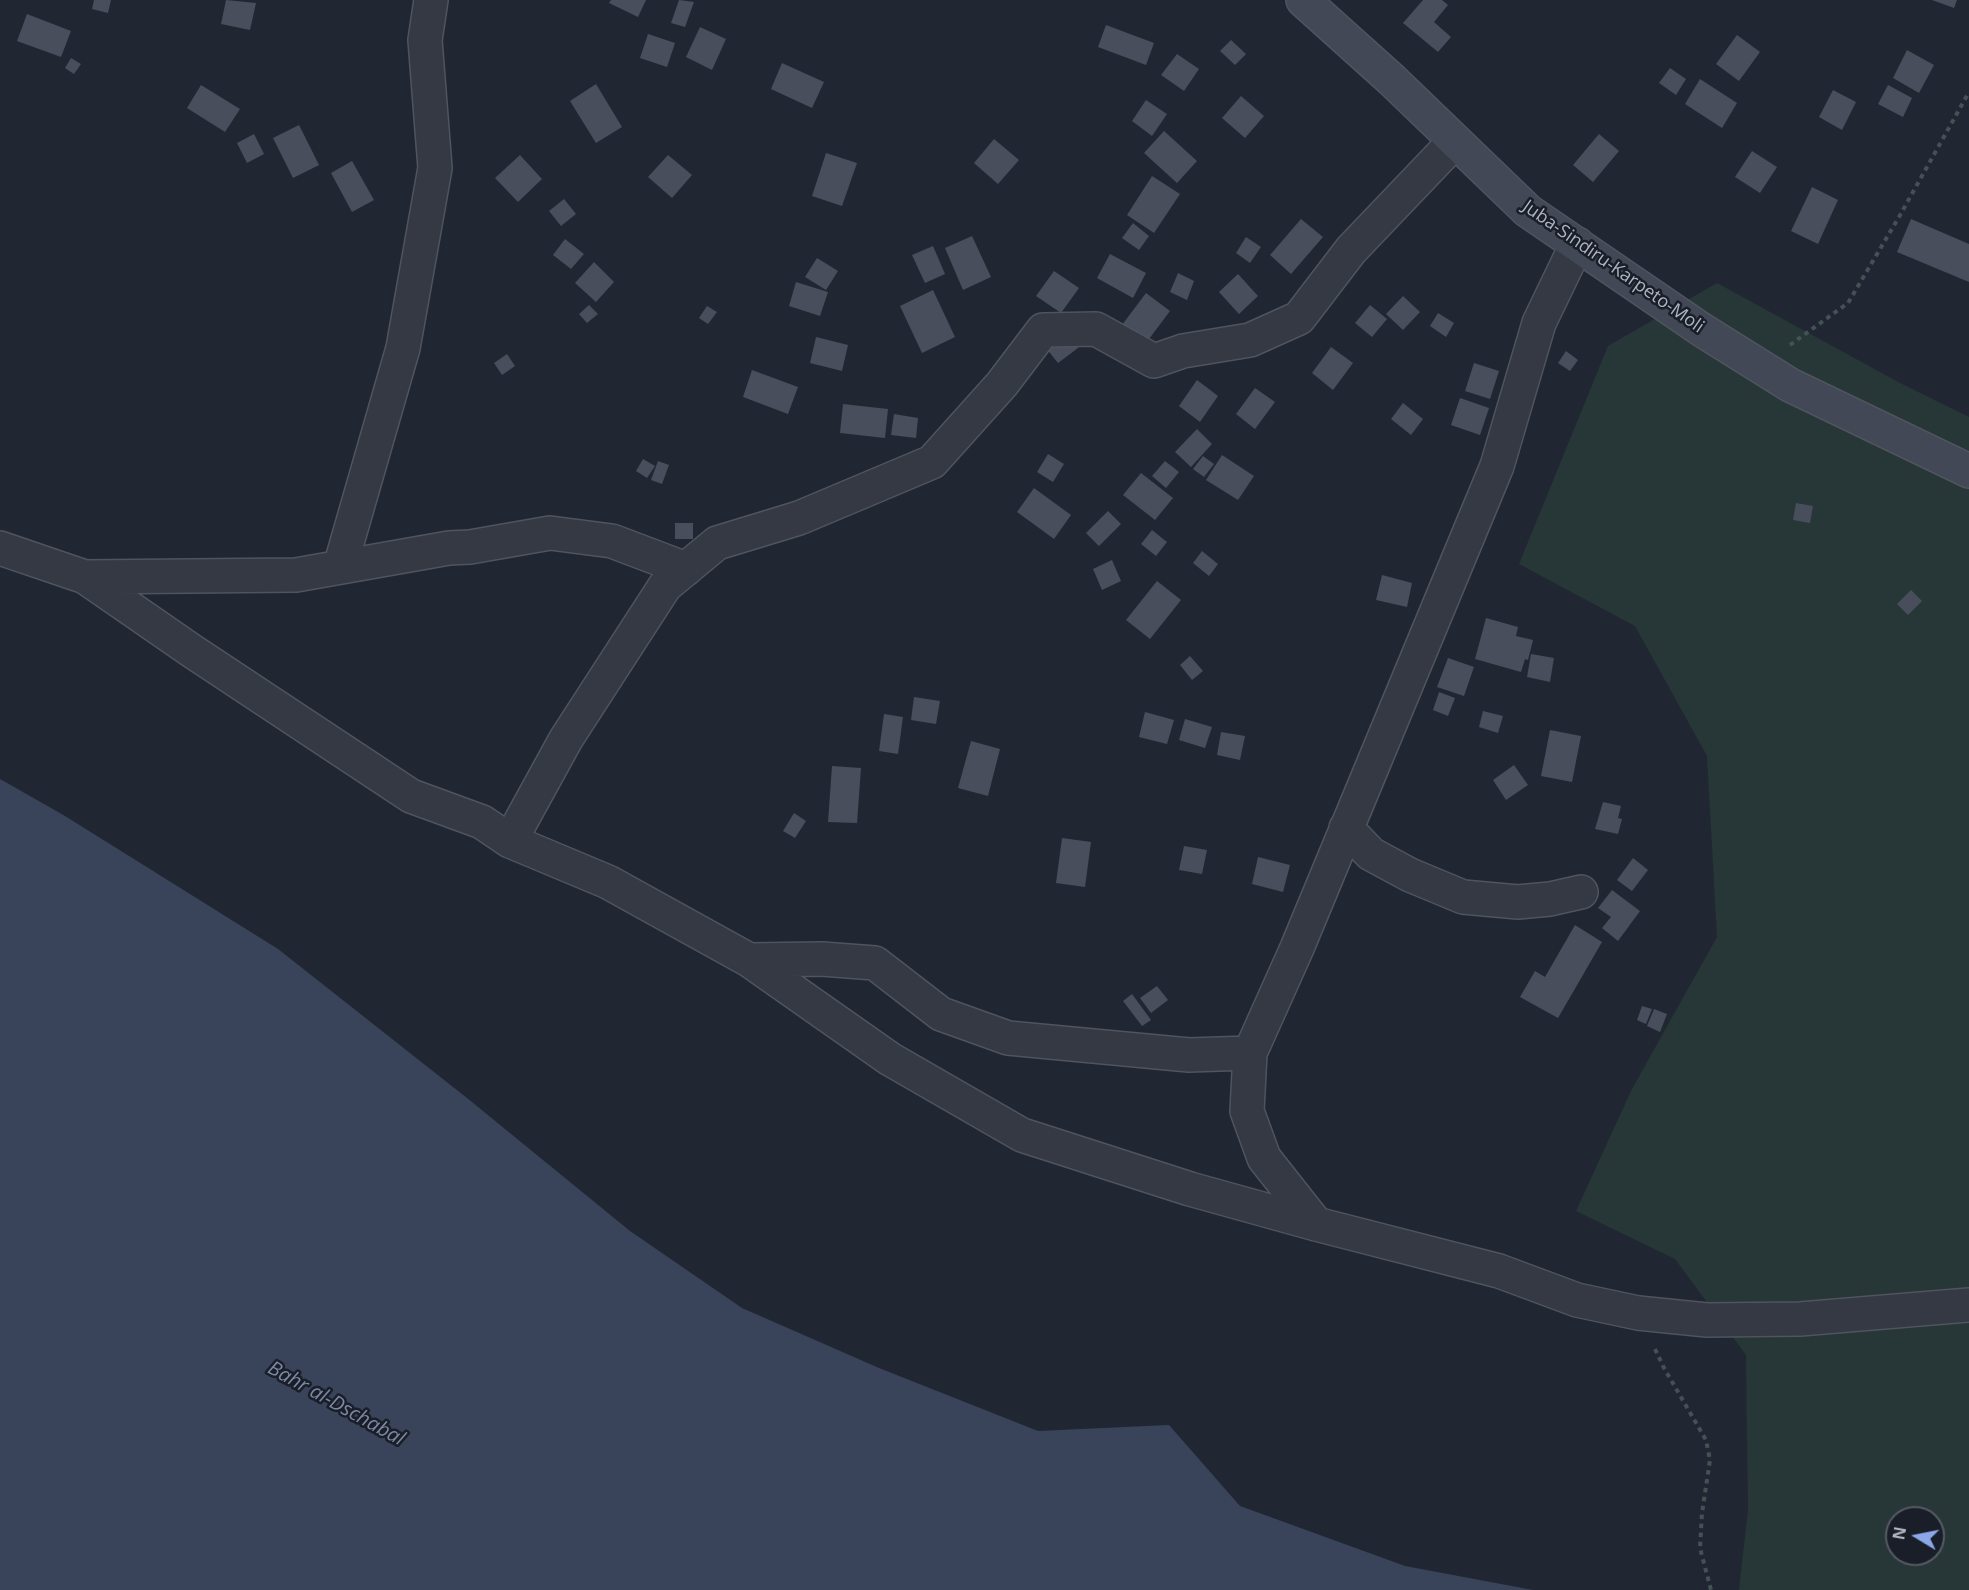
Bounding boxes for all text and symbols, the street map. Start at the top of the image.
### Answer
street label: Juba-Sindiru-Karpeto-Moli [1518,196,1708,338]
water label: Bahr al-Dschabal [264,1357,408,1451]
north arrow [1885,1506,1945,1566]
text: N [1887,1525,1911,1542]

